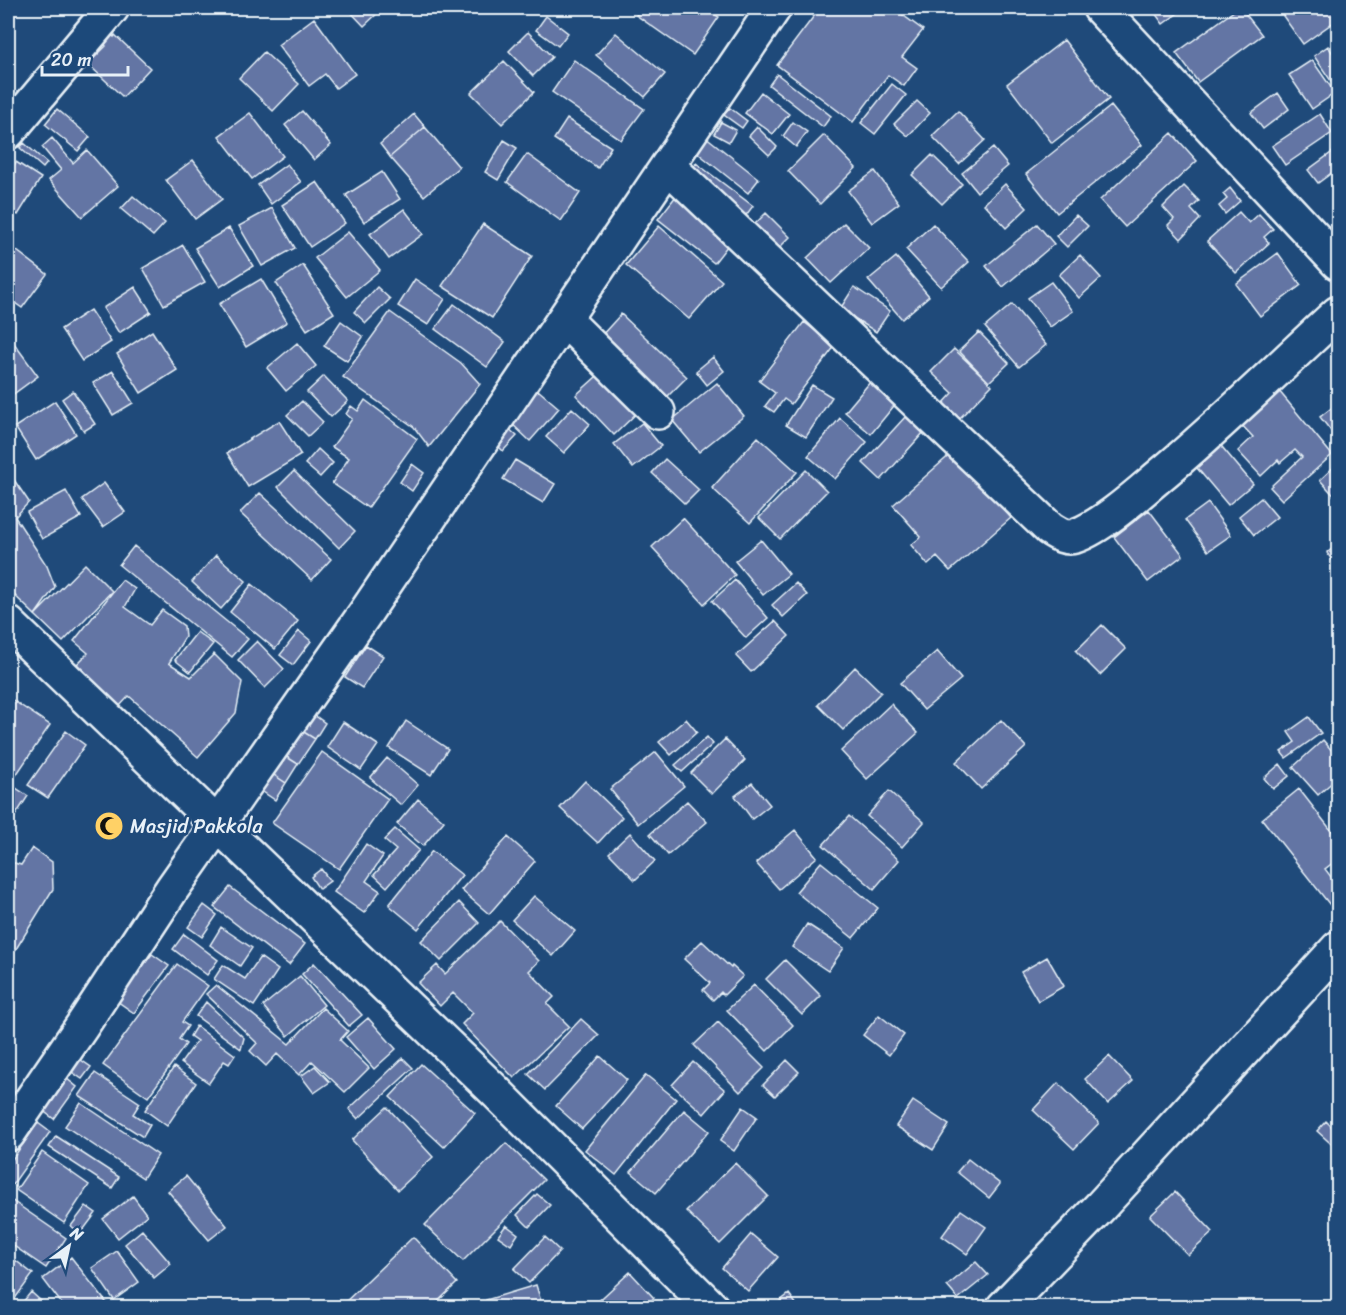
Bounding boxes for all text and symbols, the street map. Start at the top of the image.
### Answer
scale bar [42,39,128,77]
text: 20 m [51,44,91,76]
place label: Masjid Pakkola [130,809,264,844]
mosque icon: Masjid Pakkola [93,810,125,842]
north arrow [39,1216,99,1276]
text: N [64,1218,90,1250]

